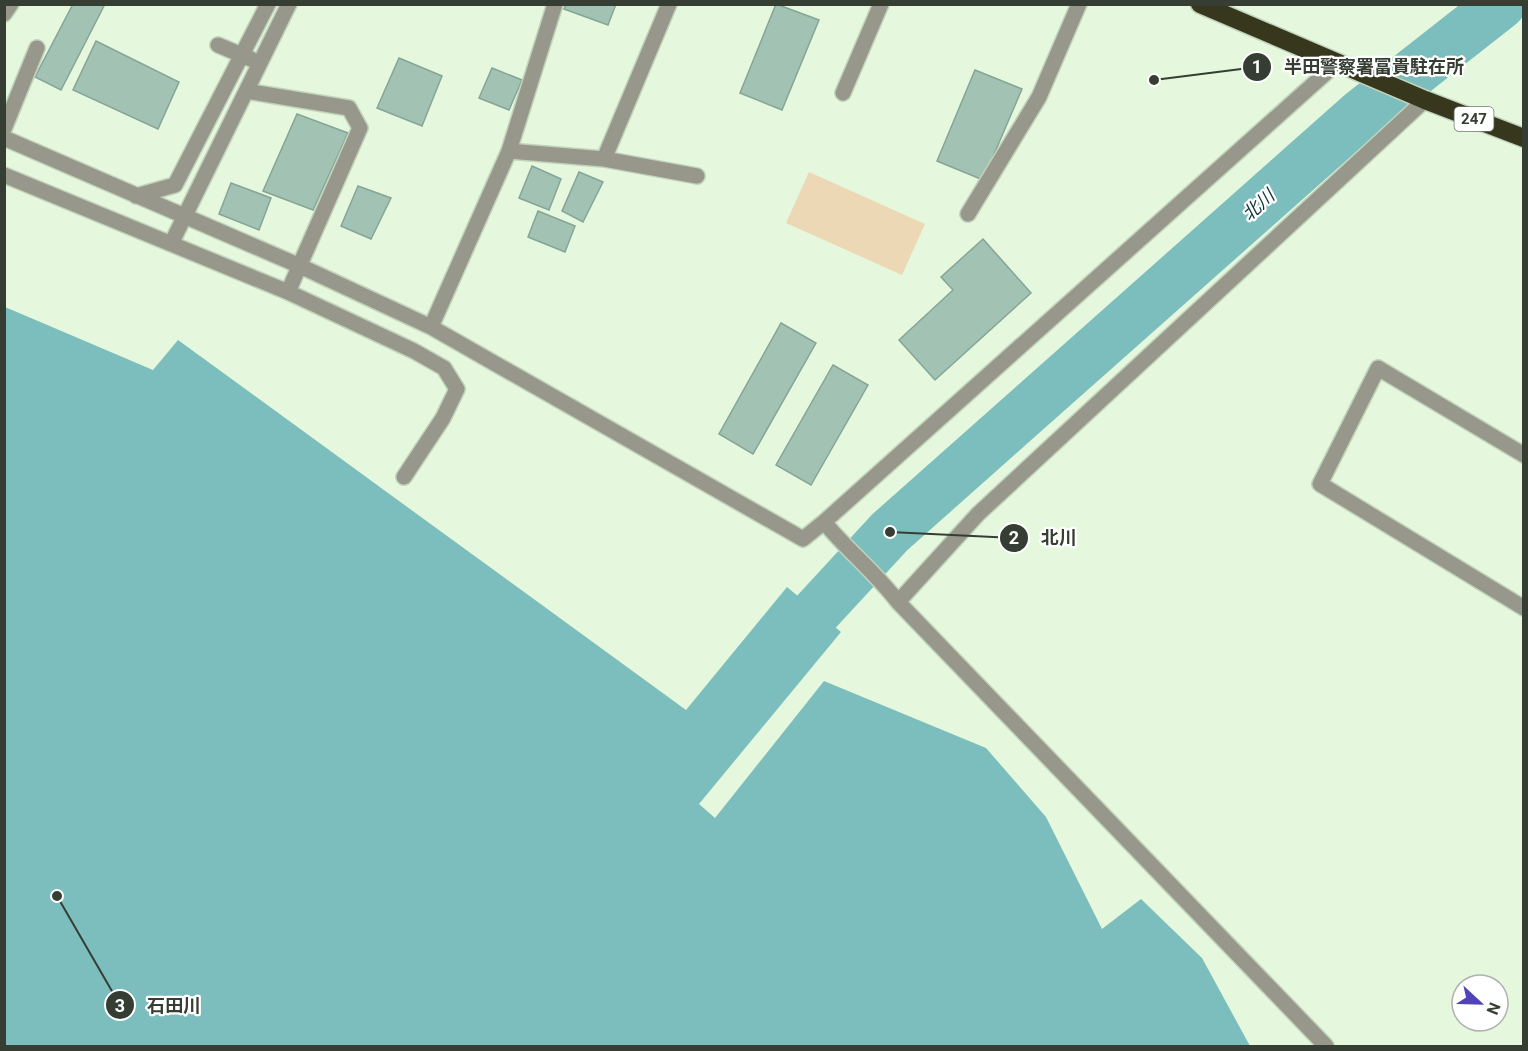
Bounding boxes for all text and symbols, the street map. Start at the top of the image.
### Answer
callout: 半田警察署冨貴駐在所 [1242,49,1476,85]
text: 1 [1252,56,1262,77]
text: 半田警察署冨貴駐在所 [1284,56,1464,77]
road number: 247 [1454,107,1494,131]
water label: 北川 [1238,184,1280,225]
callout: 北川 [999,520,1089,556]
text: 2 [1009,527,1019,548]
text: 北川 [1041,527,1077,548]
north arrow [1450,973,1510,1033]
callout: 石田川 [105,987,213,1023]
text: 3 [115,995,125,1016]
text: 石田川 [147,995,201,1016]
text: N [1483,1000,1504,1017]

